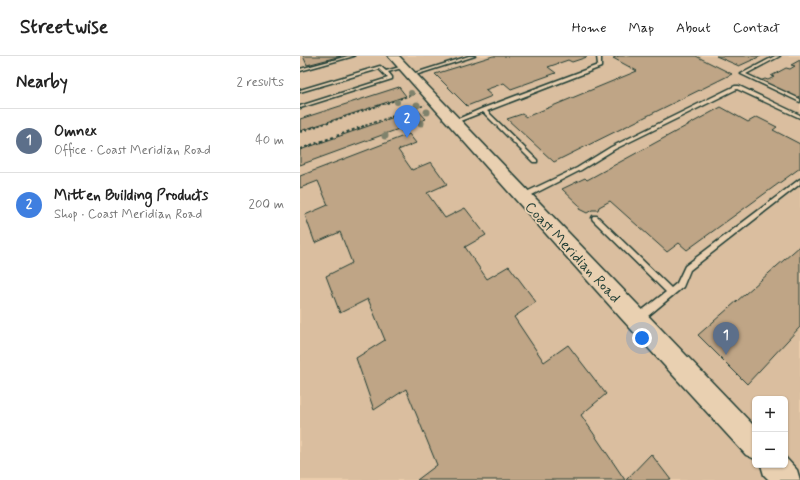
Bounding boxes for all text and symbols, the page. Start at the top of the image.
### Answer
text: Streetwise [20,15,108,40]
text: Home [572,19,606,37]
text: Map [628,19,654,37]
text: About [676,19,711,37]
text: Contact [733,19,780,37]
text: Nearby [16,71,68,93]
text: 2 results [237,74,284,91]
pin: 2 [394,105,420,138]
text: Omnex [54,122,97,142]
text: 1 [26,132,32,149]
text: 40 m [255,132,284,149]
text: Office · Coast Meridian Road [54,142,211,159]
text: Mitten Building Products [54,186,208,206]
text: 2 [26,196,32,213]
text: 200 m [249,196,284,213]
street label: Coast Meridian Road [520,198,625,308]
text: Shop · Coast Meridian Road [54,206,202,223]
pin: 1 [713,322,739,355]
your location [632,328,652,348]
map controls [752,396,788,468]
button: + [752,396,788,432]
button: − [752,432,788,468]

